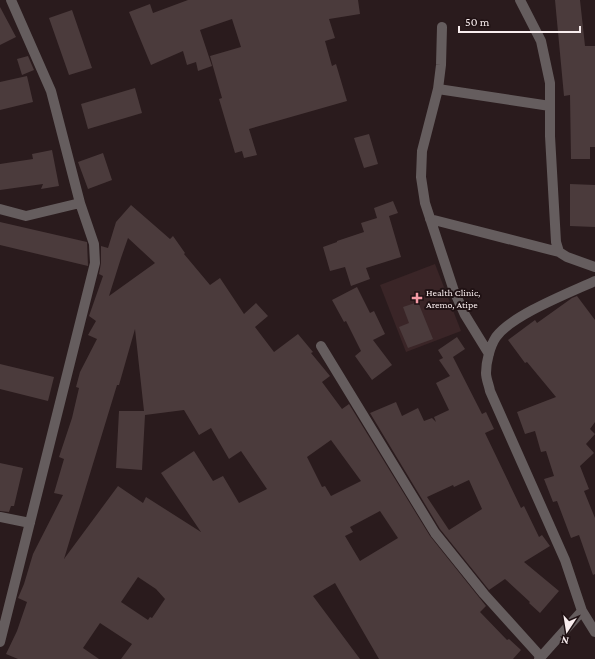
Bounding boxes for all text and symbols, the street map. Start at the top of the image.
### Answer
scale bar [459,8,580,34]
text: 50 m [465,15,490,29]
place label: Health Clinic, Aremo, Atipe [426,287,480,310]
marker: Health Clinic, Aremo, Atipe [411,292,423,304]
north arrow [547,611,587,651]
text: N [560,634,570,647]

